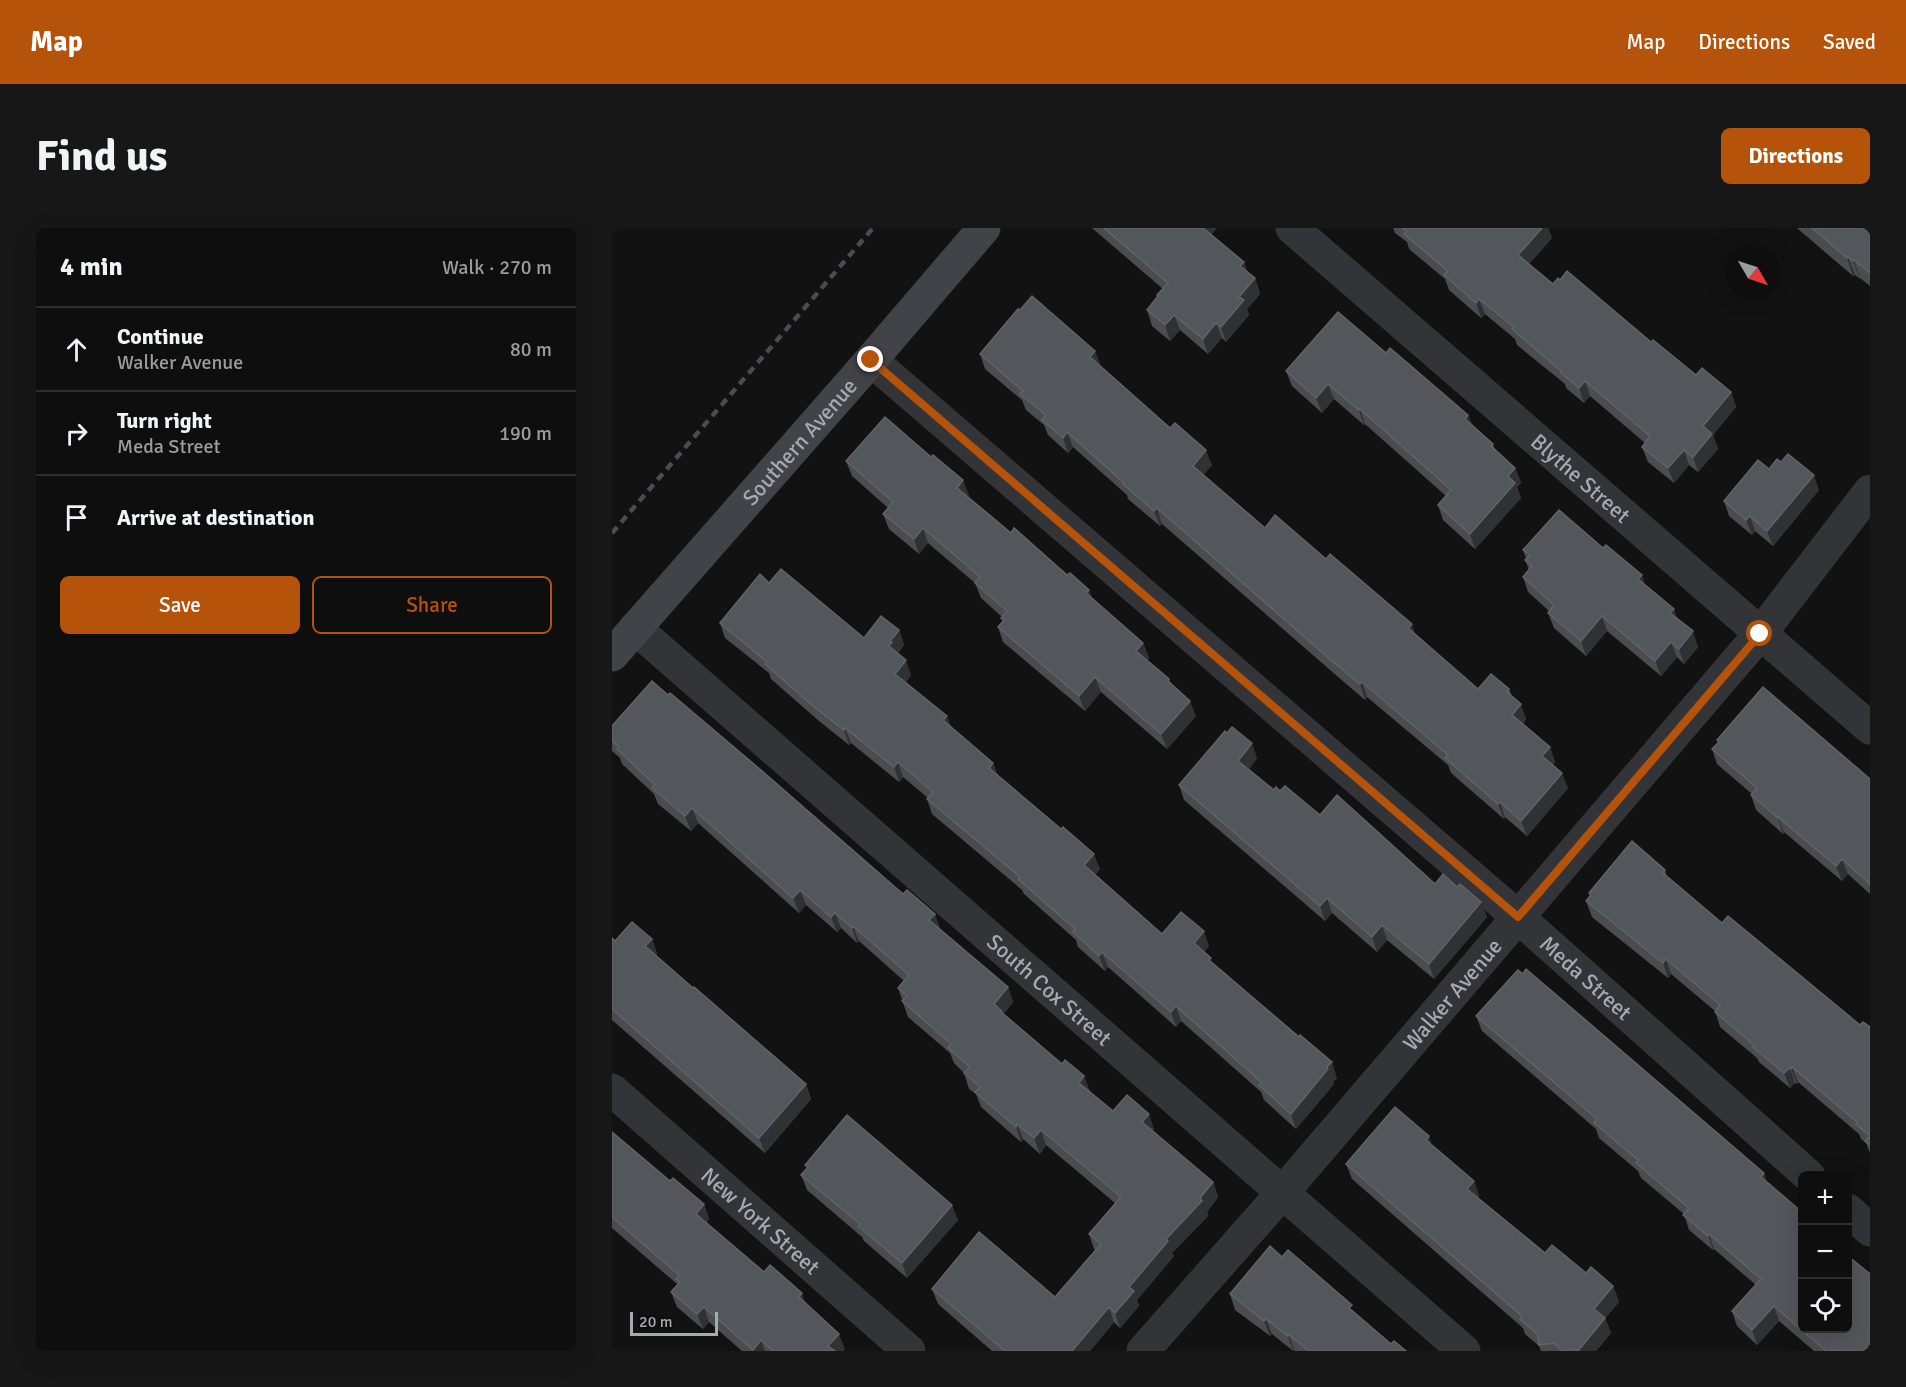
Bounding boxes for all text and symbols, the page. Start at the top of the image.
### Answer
text: Map [30,25,83,59]
text: Map [1627,29,1665,55]
text: Directions [1698,29,1790,55]
text: Saved [1823,29,1876,55]
button: Directions [1721,128,1870,184]
text: Find us [36,131,167,182]
north arrow [1726,246,1780,300]
text: 4 min [60,251,123,283]
text: Walk · 270 m [442,255,552,280]
text: Continue [117,323,204,350]
icon: ahead [60,333,93,366]
text: 80 m [510,337,552,362]
route end [857,346,883,372]
text: Walker Avenue [117,350,243,375]
street label: Southern Avenue [736,372,862,511]
text: Turn right [117,407,212,434]
icon: right [60,417,93,450]
text: 190 m [499,421,552,446]
street label: Blythe Street [1526,427,1636,529]
text: Meda Street [117,434,220,459]
icon: arrive [60,501,93,534]
text: Arrive at destination [117,504,314,531]
button: Save [60,576,300,634]
button: Share [312,576,552,634]
route start [1746,620,1772,646]
street label: South Cox Street [982,928,1118,1051]
street label: Meda Street [1535,930,1638,1026]
street label: Walker Avenue [1397,933,1507,1056]
street label: New York Street [696,1161,826,1280]
map controls [1798,1171,1852,1333]
button: + [1798,1171,1852,1225]
button: − [1798,1225,1852,1279]
button: locate [1798,1279,1852,1333]
scale bar [630,1309,718,1336]
text: 20 m [639,1312,673,1332]

